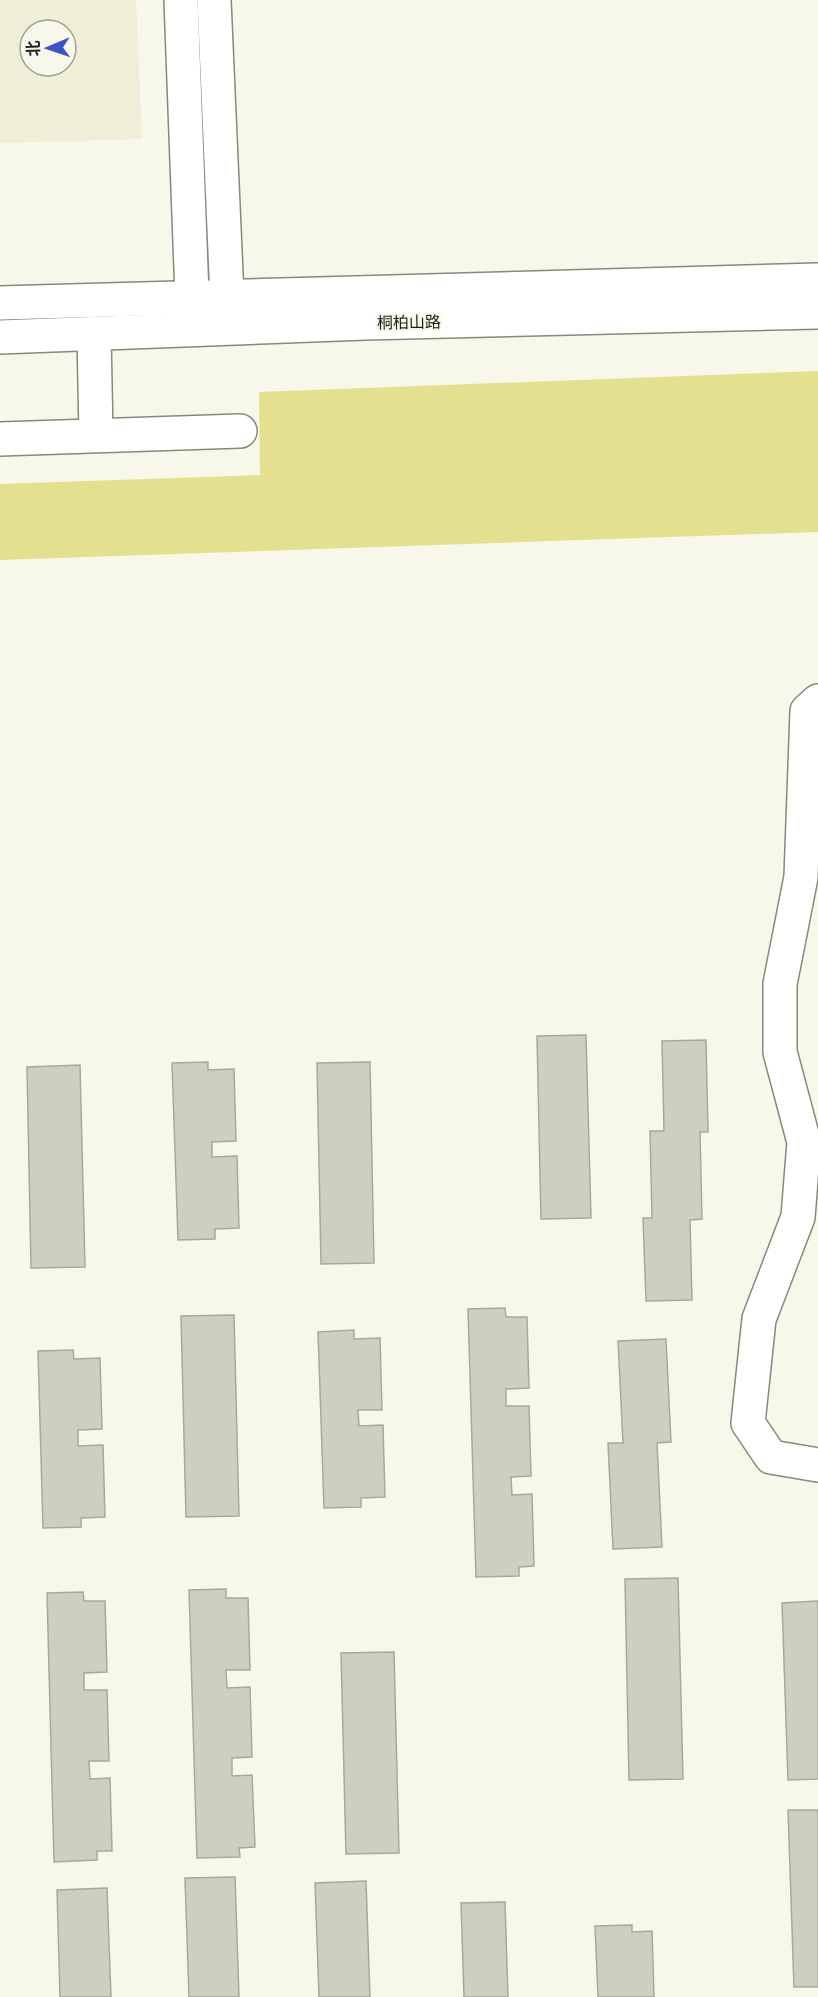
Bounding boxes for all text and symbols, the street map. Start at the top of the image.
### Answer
north arrow [18,18,78,78]
text: 北 [25,40,42,57]
street label: 桐柏山路 [377,313,441,332]

